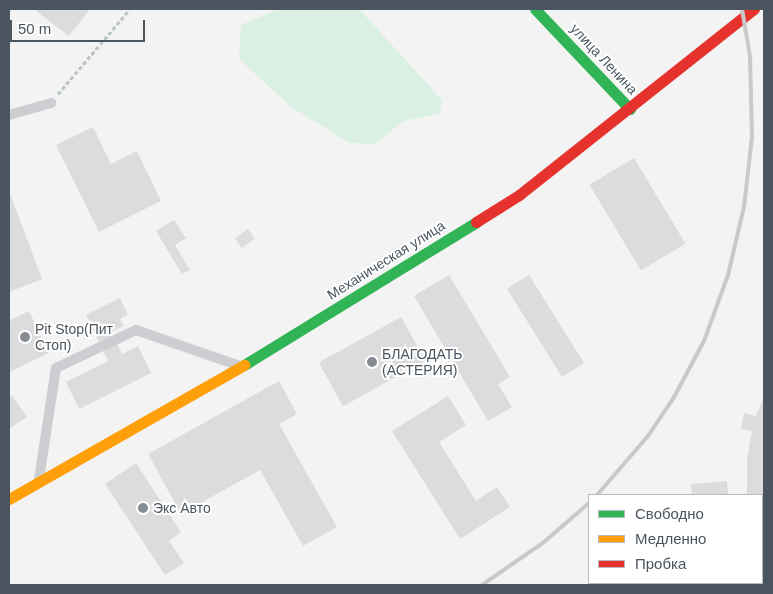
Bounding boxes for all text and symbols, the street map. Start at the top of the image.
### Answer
scale bar [12,10,148,42]
text: 50 m [18,20,51,37]
street label: улица Ленина [567,20,641,98]
street label: Механическая улица [324,217,448,303]
place label: Pit Stop(Пит Стоп) [35,321,113,354]
marker: Pit Stop(Пит Стоп) [19,331,31,343]
place label: БЛАГОДАТЬ (АСТЕРИЯ) [382,346,463,378]
marker: БЛАГОДАТЬ (АСТЕРИЯ) [366,356,378,368]
legend [588,494,763,584]
place label: Экс Авто [153,500,211,516]
marker: Экс Авто [137,502,149,514]
text: Свободно [635,505,704,522]
text: Медленно [635,530,706,547]
text: Пробка [635,555,686,572]

